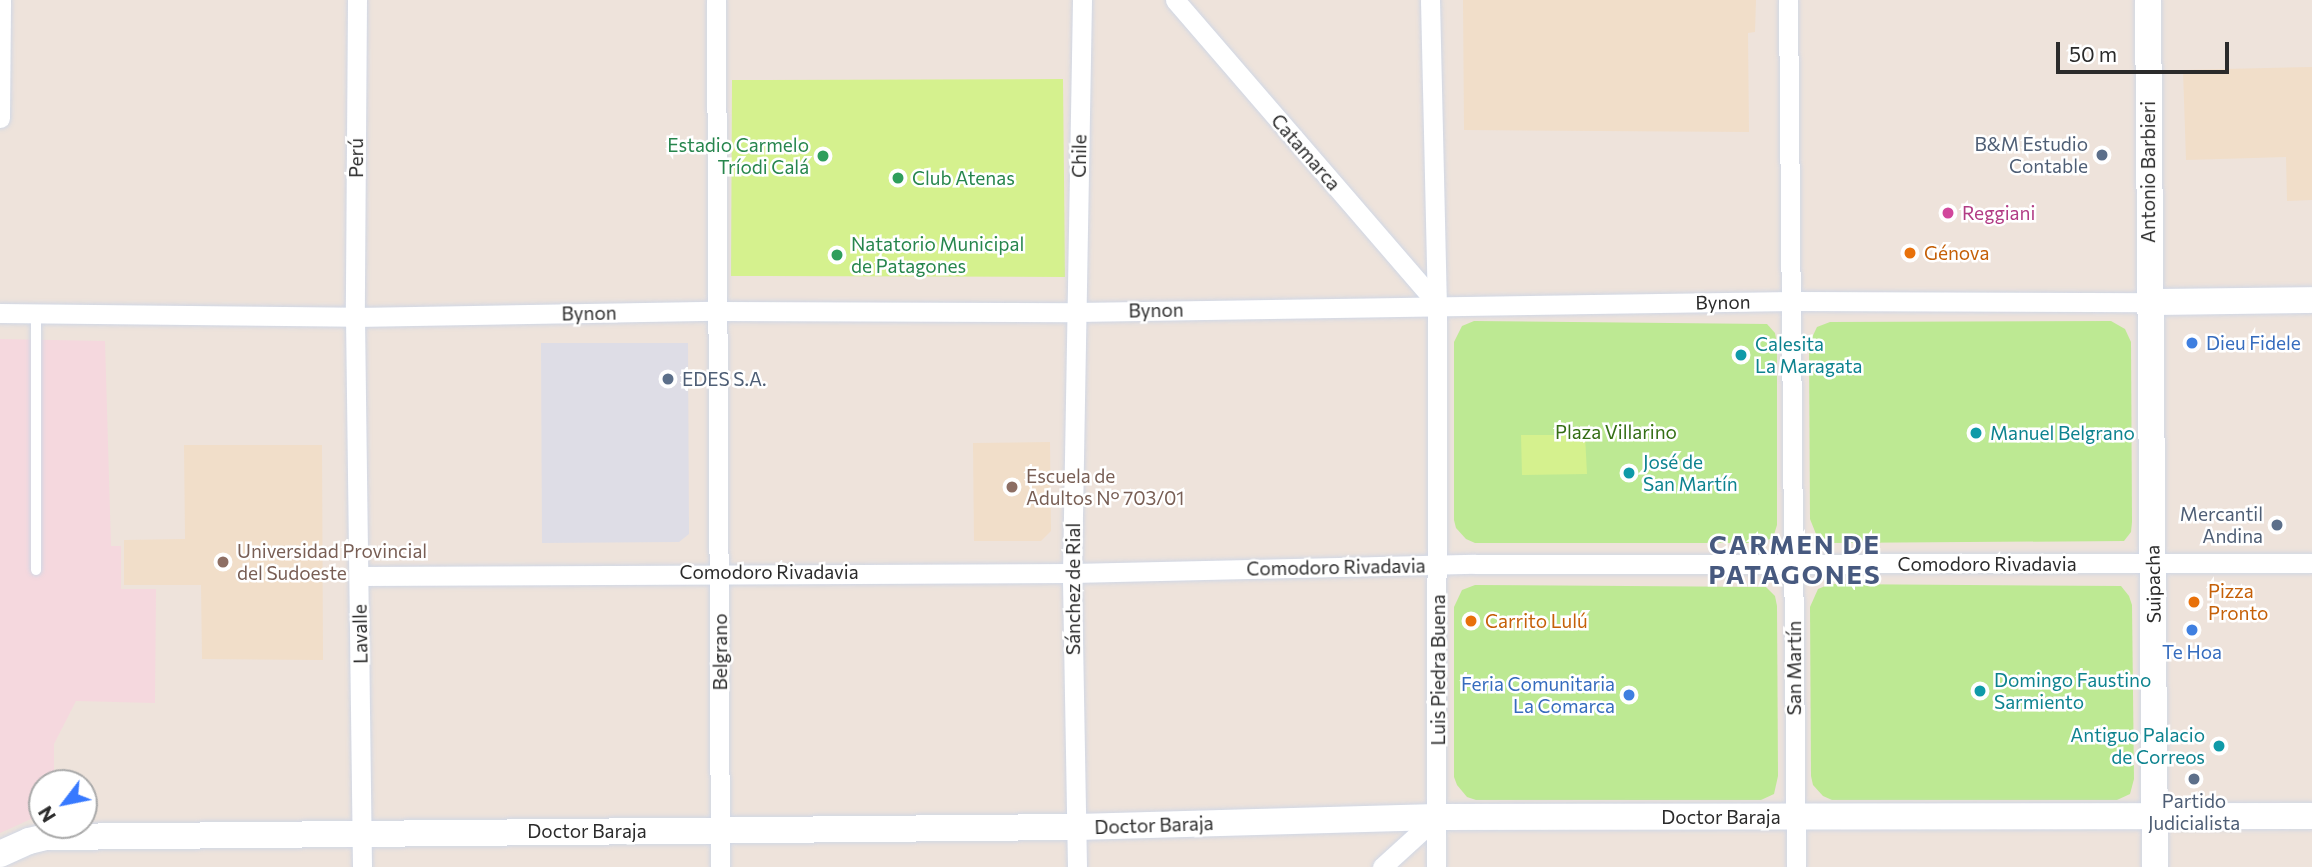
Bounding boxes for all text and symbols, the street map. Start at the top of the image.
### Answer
scale bar [2060,28,2233,72]
text: 50 m [2069,41,2117,66]
street label: Antonio Barbieri [2137,101,2159,243]
street label: Catamarca [1267,109,1345,195]
place label: B&M Estudio Contable [1975,133,2088,177]
place label: Estadio Carmelo Tríodi Calá [667,134,809,178]
street label: Chile [1067,134,1091,178]
street label: Perú [345,138,367,178]
marker: B&M Estudio Contable [2094,147,2110,163]
marker: Estadio Carmelo Tríodi Calá [815,148,831,164]
place label: Club Atenas [912,167,1015,189]
marker: Club Atenas [890,170,906,186]
place label: Reggiani [1962,202,2035,224]
marker: Reggiani [1940,205,1956,221]
place label: Natatorio Municipal de Patagones [851,233,1024,277]
place label: Génova [1924,242,1989,264]
marker: Génova [1902,245,1918,261]
marker: Natatorio Municipal de Patagones [829,247,845,263]
street label: Bynon [1695,290,1751,314]
street label: Bynon [1128,298,1184,322]
street label: Bynon [561,301,617,325]
place label: Dieu Fidele [2206,332,2301,354]
place label: Calesita La Maragata [1755,333,1863,377]
marker: Dieu Fidele [2184,335,2200,351]
marker: Calesita La Maragata [1733,347,1749,363]
place label: EDES S.A. [682,368,767,390]
marker: EDES S.A. [660,371,676,387]
park label: Plaza Villarino [1555,421,1677,443]
place label: Manuel Belgrano [1990,422,2135,444]
marker: Manuel Belgrano [1968,425,1984,441]
place label: José de San Martín [1643,451,1738,495]
place label: Escuela de Adultos N° 703/01 [1026,465,1184,509]
marker: José de San Martín [1621,465,1637,481]
marker: Escuela de Adultos N° 703/01 [1004,479,1020,495]
place label: Mercantil Andina [2180,503,2263,547]
marker: Mercantil Andina [2269,517,2285,533]
street label: Sánchez de Rial [1062,523,1084,655]
district label: CARMEN DE PATAGONES [1710,528,1880,590]
place label: Universidad Provincial del Sudoeste [237,540,427,584]
street label: Suipacha [2141,545,2165,623]
street label: Comodoro Rivadavia [1897,553,2077,575]
marker: Universidad Provincial del Sudoeste [215,554,231,570]
street label: Comodoro Rivadavia [1246,554,1426,580]
street label: Comodoro Rivadavia [679,561,859,583]
place label: Pizza Pronto [2208,580,2268,624]
street label: Luis Piedra Buena [1427,594,1449,746]
marker: Pizza Pronto [2186,594,2202,610]
street label: Lavalle [348,604,372,664]
place label: Carrito Lulú [1485,610,1588,632]
marker: Carrito Lulú [1463,613,1479,629]
street label: Belgrano [709,614,731,690]
street label: San Martín [1783,621,1805,715]
marker: Te Hoa [2184,622,2200,638]
place label: Te Hoa [2162,641,2222,663]
place label: Domingo Faustino Sarmiento [1994,669,2151,713]
place label: Feria Comunitaria La Comarca [1461,673,1615,717]
marker: Domingo Faustino Sarmiento [1972,683,1988,699]
marker: Feria Comunitaria La Comarca [1621,687,1637,703]
place label: Antiguo Palacio de Correos [2070,724,2205,768]
marker: Antiguo Palacio de Correos [2211,738,2227,754]
north arrow [28,769,98,839]
marker: Partido Judicialista [2186,771,2202,787]
place label: Partido Judicialista [2148,790,2240,834]
text: N [33,802,60,826]
street label: Doctor Baraja [1661,806,1781,828]
street label: Doctor Baraja [1094,812,1214,838]
street label: Doctor Baraja [527,820,647,842]

